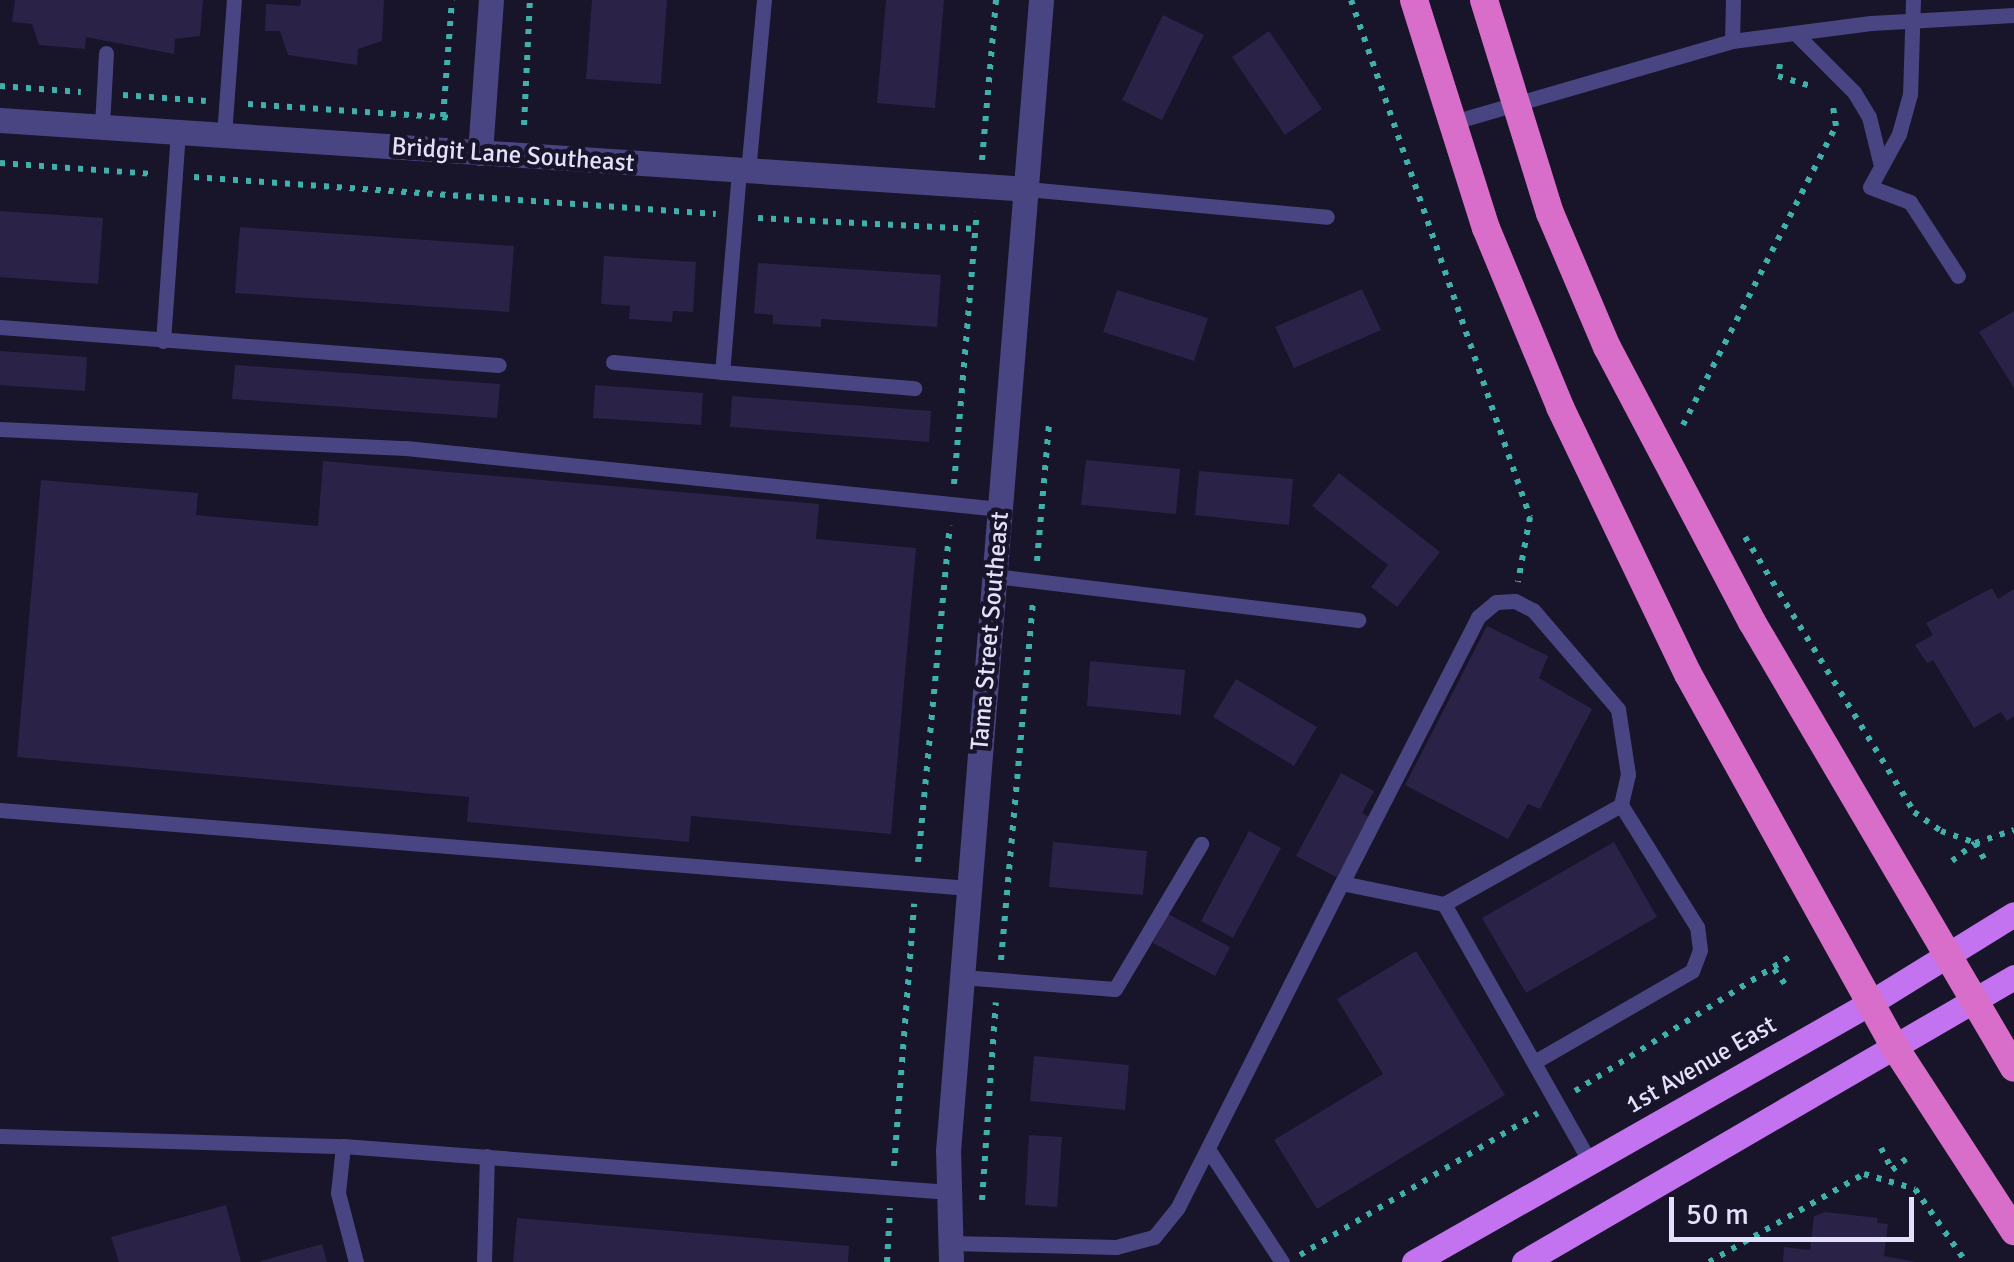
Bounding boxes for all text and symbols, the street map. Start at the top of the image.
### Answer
street label: Bridgit Lane Southeast [391,132,635,178]
street label: Tama Street Southeast [965,510,1015,752]
street label: 1st Avenue East [1620,1010,1782,1120]
scale bar [1674,1177,1919,1239]
text: 50 m [1686,1196,1749,1233]

